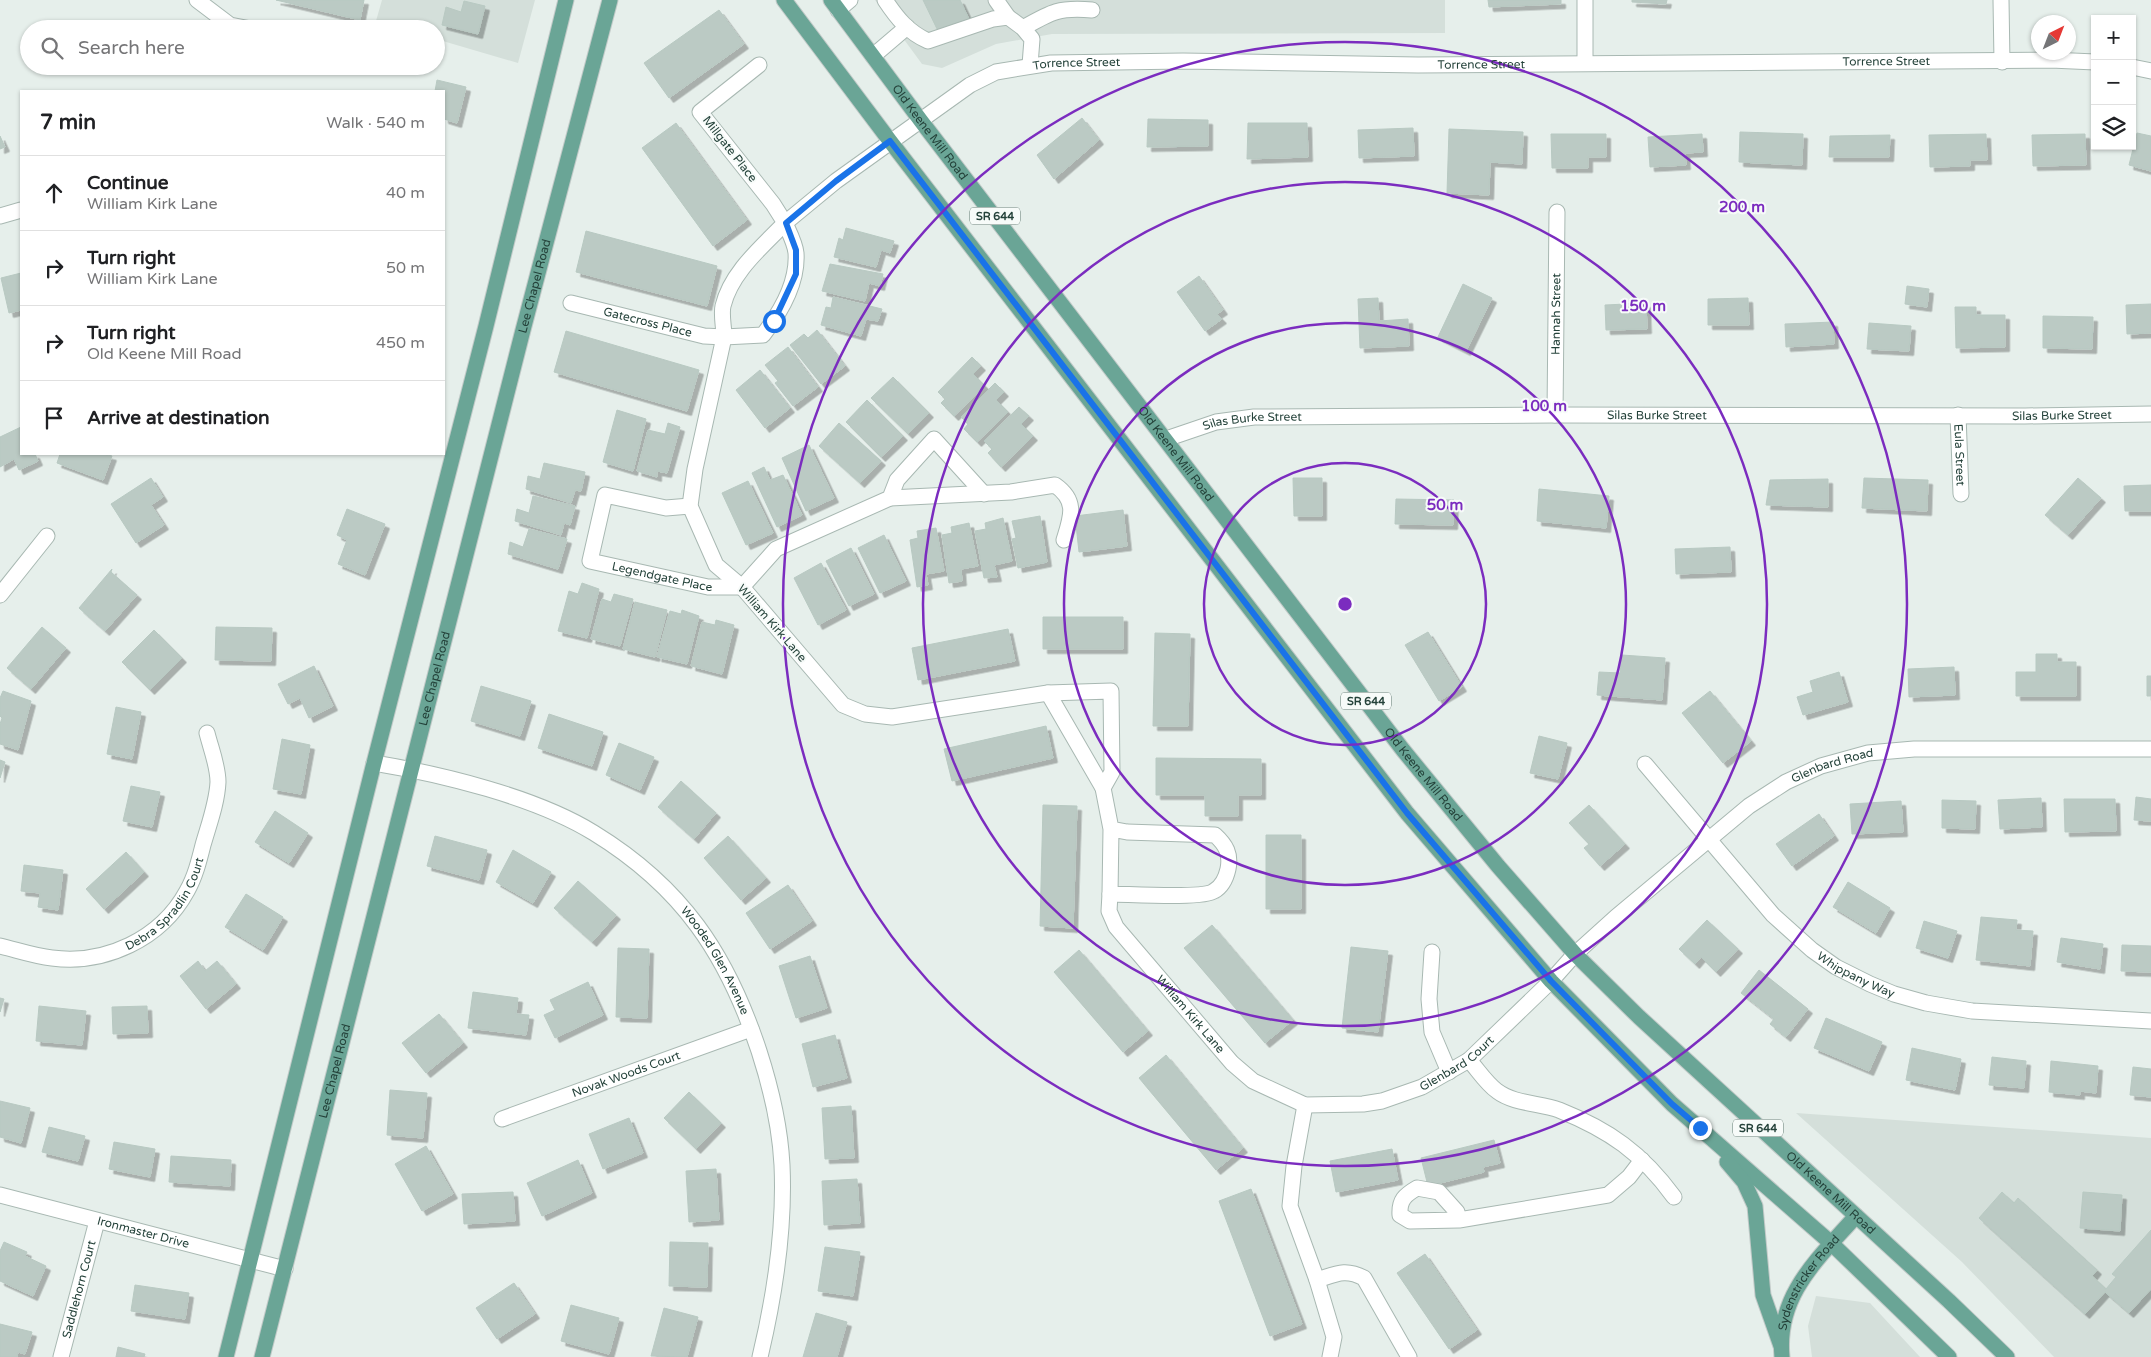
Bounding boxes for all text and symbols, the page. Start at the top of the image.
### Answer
north arrow [2031,15,2076,60]
map controls [2091,15,2136,150]
button: + [2091,15,2136,60]
search box [20,20,445,75]
icon: search [38,34,66,62]
text: Search here [78,37,185,59]
street label: Torrence Street [1843,54,1931,69]
street label: Torrence Street [1032,55,1121,73]
street label: Torrence Street [1438,57,1526,72]
button: − [2091,60,2136,105]
street label: Old Keene Mill Road [889,82,970,183]
button: layers [2091,105,2136,150]
text: 7 min [40,110,96,135]
text: Walk · 540 m [326,113,425,133]
street label: Millgate Place [700,113,760,185]
text: Continue [87,172,169,194]
icon: ahead [40,179,68,207]
text: 40 m [386,183,425,203]
text: William Kirk Lane [87,194,218,214]
text: 200 m [1719,198,1765,216]
road number: SR 644 [970,208,1020,225]
street label: Lee Chapel Road [515,238,554,335]
text: Turn right [87,247,175,269]
icon: right [40,254,68,282]
text: 50 m [386,258,425,278]
text: William Kirk Lane [87,269,218,289]
street label: Hannah Street [1549,273,1563,355]
text: 150 m [1620,297,1666,315]
street label: Gatecross Place [602,304,694,340]
route start [763,310,786,333]
text: Turn right [87,322,175,344]
icon: right [40,329,68,357]
text: 450 m [376,333,425,353]
text: Old Keene Mill Road [87,344,242,364]
text: 100 m [1521,397,1567,415]
street label: Old Keene Mill Road [1135,403,1217,504]
icon: arrive [40,404,68,432]
text: Arrive at destination [87,407,270,429]
street label: Silas Burke Street [1607,408,1707,422]
street label: Silas Burke Street [2012,408,2112,423]
street label: Silas Burke Street [1201,410,1302,433]
street label: Eula Street [1951,424,1968,487]
text: 50 m [1427,496,1463,514]
street label: Legendgate Place [611,559,712,594]
street label: William Kirk Lane [735,581,810,665]
centre of rings [1336,595,1354,613]
street label: Lee Chapel Road [416,630,453,727]
road number: SR 644 [1341,692,1391,709]
street label: Old Keene Mill Road [1381,725,1465,824]
street label: Glenbard Road [1789,746,1874,786]
street label: Debra Spradlin Court [123,856,207,953]
street label: Wooded Glen Avenue [678,904,752,1017]
street label: Whippany Way [1814,949,1897,1001]
street label: William Kirk Lane [1153,972,1228,1056]
street label: Lee Chapel Road [316,1022,353,1120]
street label: Glenbard Court [1417,1033,1497,1094]
street label: Novak Woods Court [570,1048,683,1100]
route end [1689,1117,1712,1140]
road number: SR 644 [1733,1120,1783,1136]
street label: Old Keene Mill Road [1783,1148,1878,1237]
street label: Ironmaster Drive [96,1214,191,1251]
street label: Sydenstricker Road [1775,1232,1842,1331]
street label: Saddlehorn Court [59,1238,99,1340]

